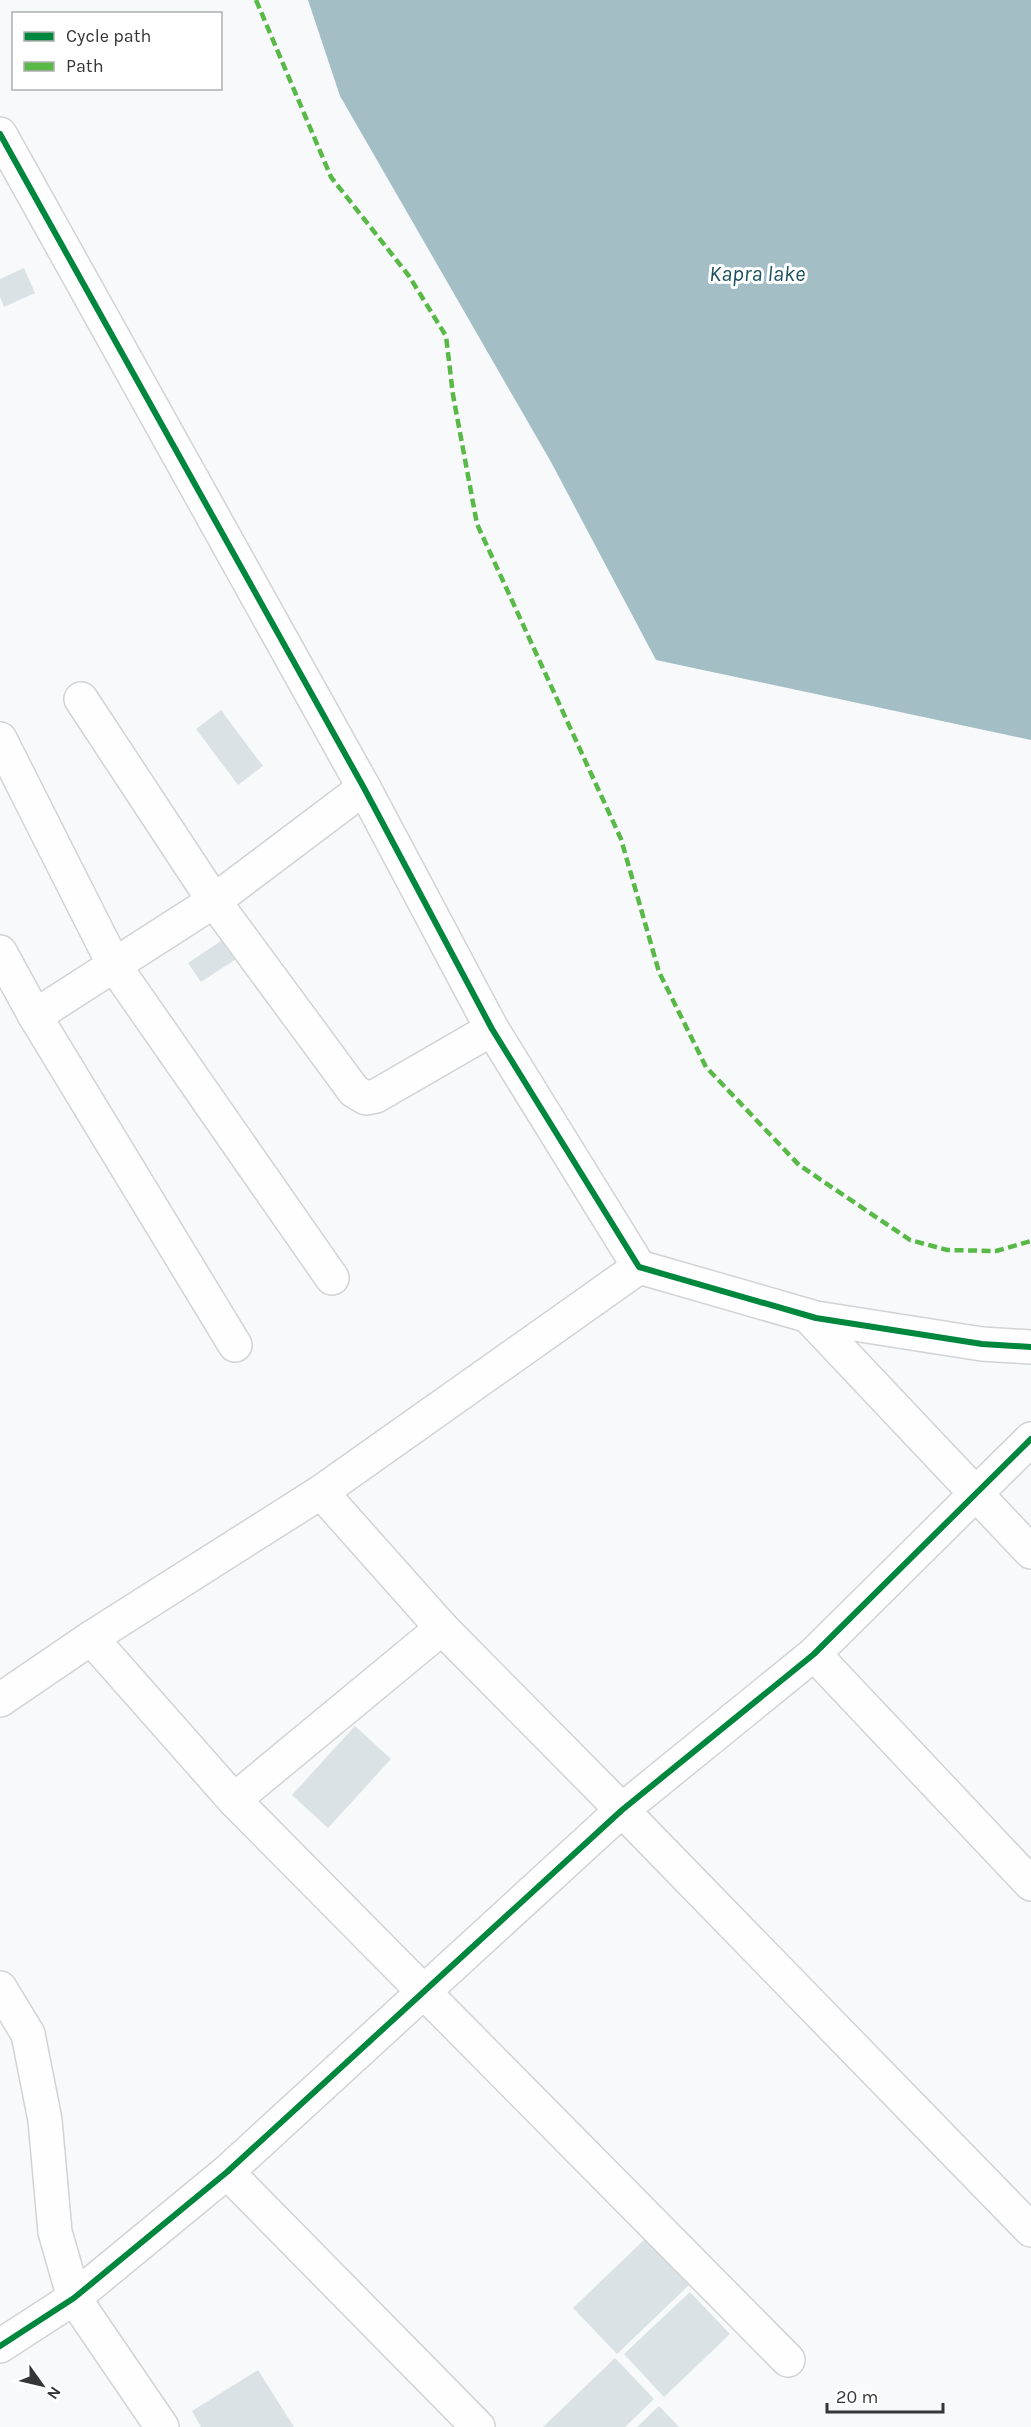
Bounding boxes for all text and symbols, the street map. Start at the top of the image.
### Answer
legend [12,12,222,90]
text: Cycle path [66,25,151,47]
text: Path [66,55,104,77]
water label: Kapra lake [709,261,805,287]
north arrow [12,2355,72,2415]
scale bar [827,2376,942,2414]
text: N [43,2383,65,2403]
text: 20 m [836,2386,878,2408]

